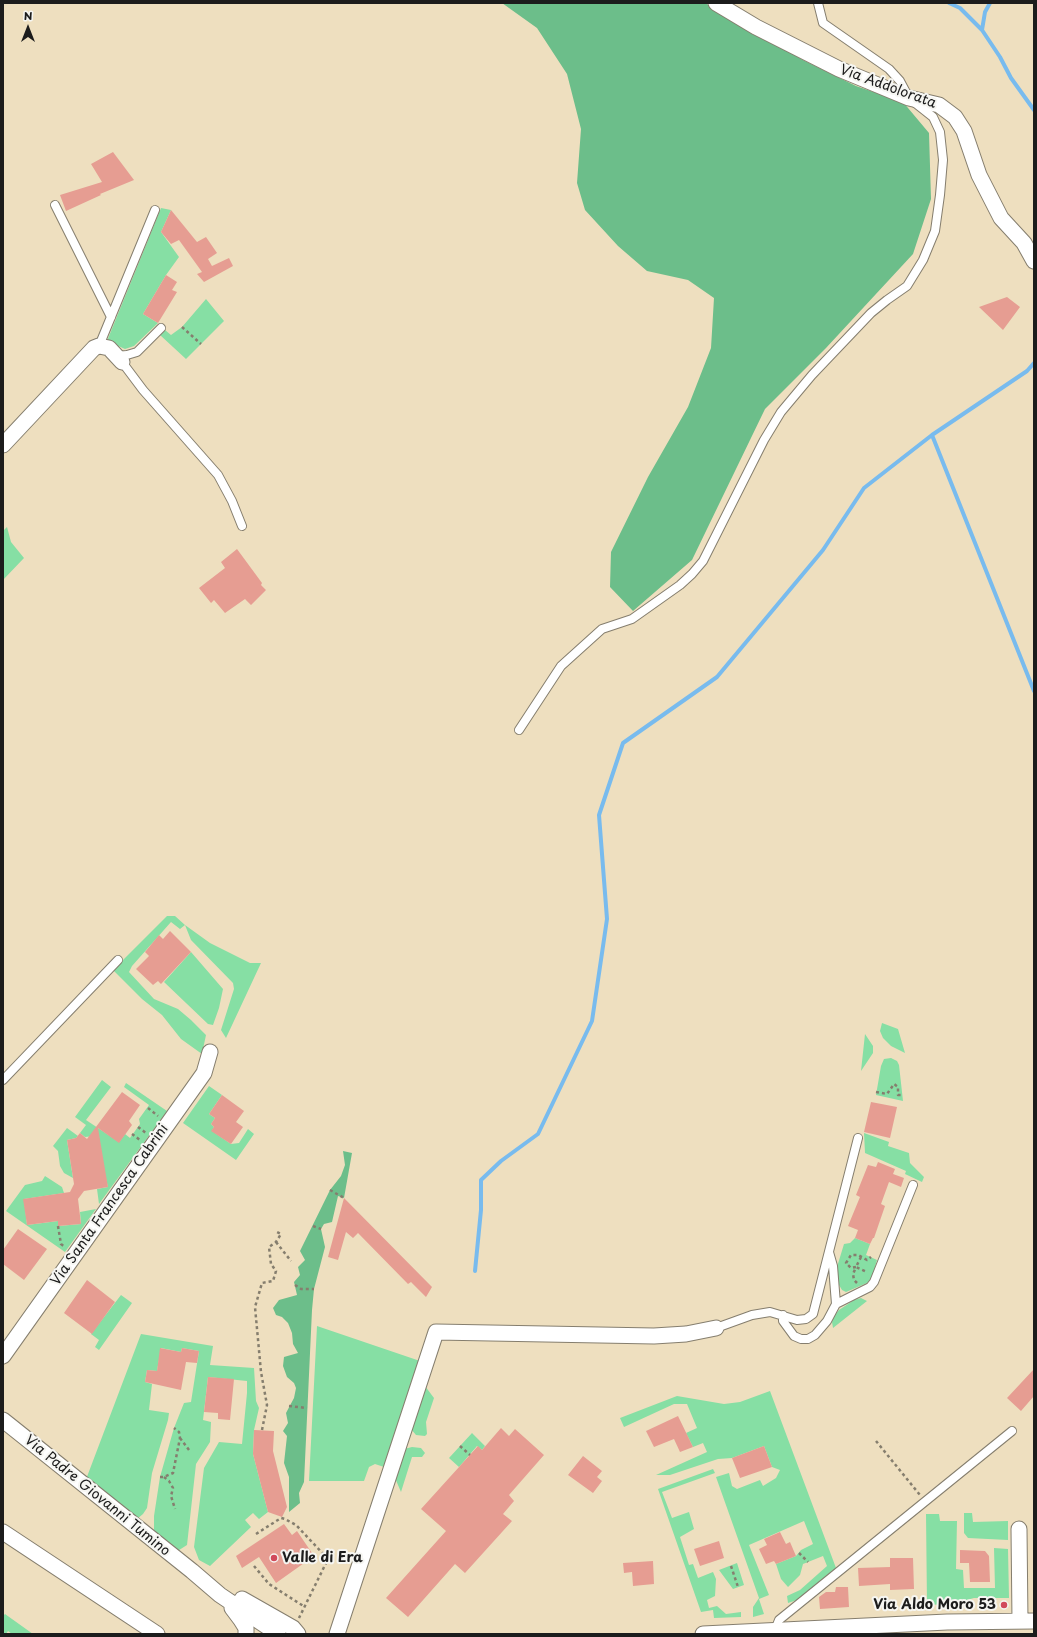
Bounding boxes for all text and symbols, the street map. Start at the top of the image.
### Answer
text: N [24,7,32,24]
north arrow [8,8,48,48]
street label: Via Addolorata [837,62,939,112]
street label: Via Santa Francesca Cabrini [48,1121,172,1289]
street label: Via Padre Giovanni Tumino [21,1432,173,1560]
place label: Valle di Era [282,1550,363,1566]
marker: Valle di Era [269,1553,279,1563]
place label: Via Aldo Moro 53 [873,1597,996,1613]
marker: Via Aldo Moro 53 [999,1600,1009,1610]

